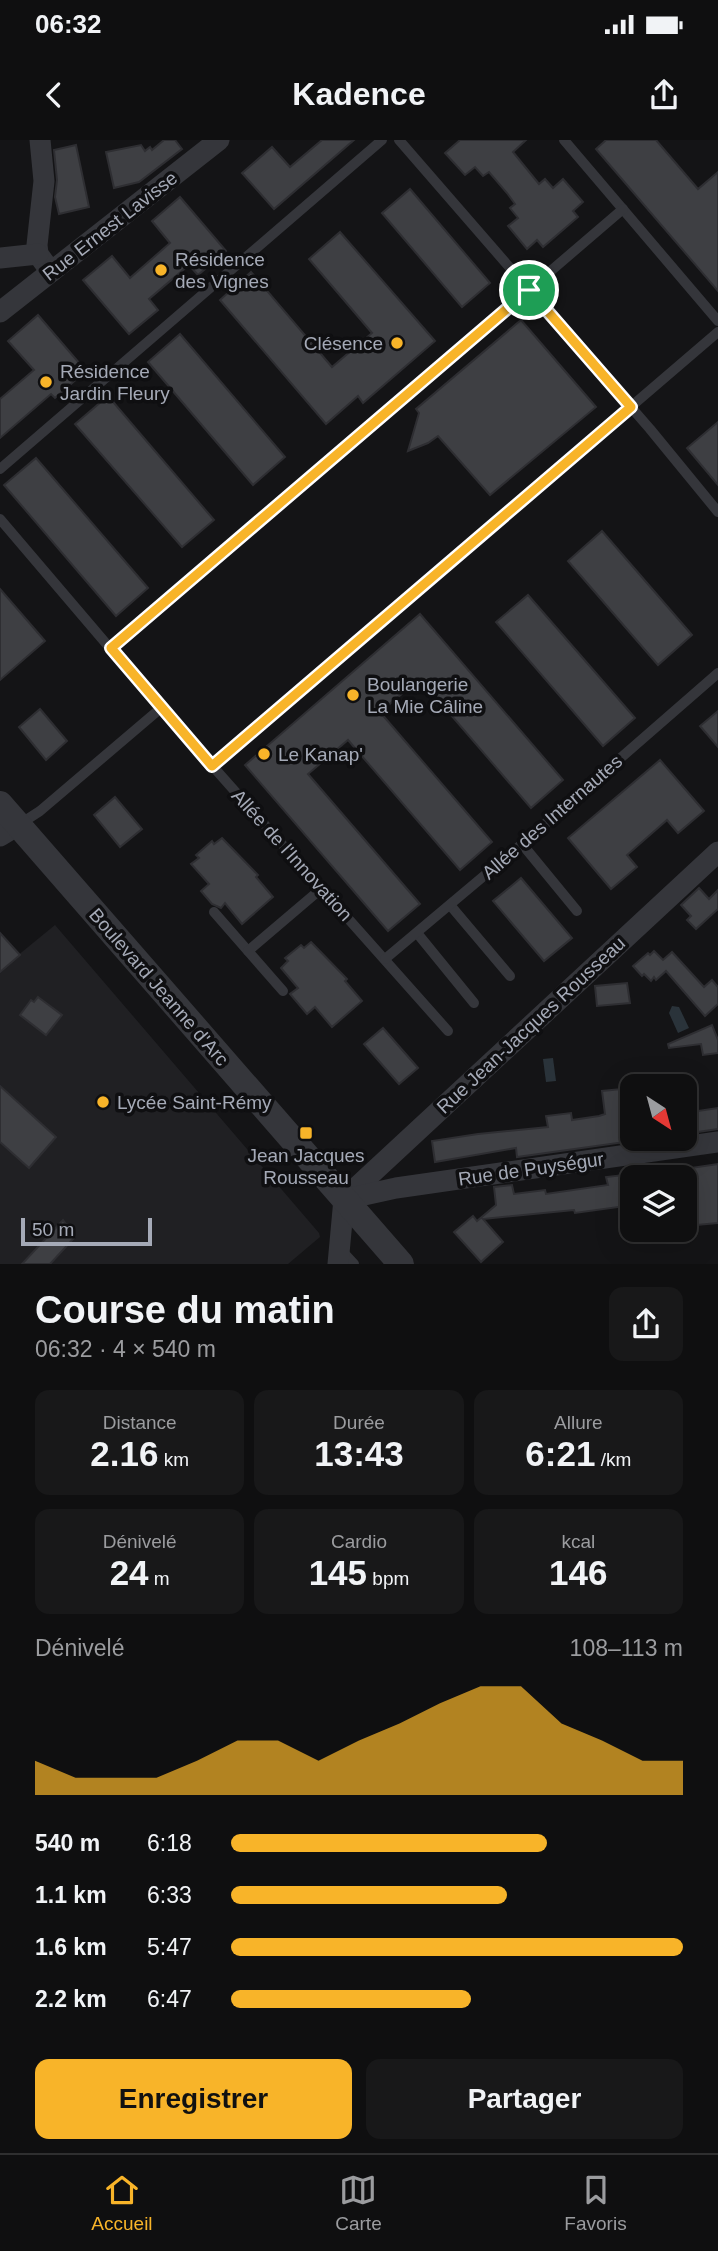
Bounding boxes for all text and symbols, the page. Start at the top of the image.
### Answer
text: 06:32 [35,9,102,39]
icon: back [35,76,73,114]
text: Kadence [292,76,426,112]
icon: share [645,76,683,114]
street label: Rue Ernest Lavisse [39,167,181,285]
place label: Résidence des Vignes [175,249,269,292]
pin [499,260,559,320]
marker: Résidence des Vignes [153,262,169,278]
icon: arrive [510,271,548,309]
place label: Clésence [304,333,383,354]
marker: Clésence [389,335,405,351]
place label: Résidence Jardin Fleury [60,361,170,404]
marker: Résidence Jardin Fleury [38,374,54,390]
place label: Boulangerie La Mie Câline [367,674,483,717]
marker: Boulangerie La Mie Câline [345,687,361,703]
place label: Le Kanap' [278,744,363,765]
marker: Le Kanap' [256,746,272,762]
street label: Allée des Internautes [478,751,626,883]
street label: Allée de l'Innovation [227,785,357,925]
street label: Boulevard Jeanne d'Arc [85,904,233,1070]
street label: Rue Jean-Jacques Rousseau [433,932,629,1118]
north arrow [620,1074,696,1152]
map controls [620,1074,697,1242]
place label: Lycée Saint-Rémy [117,1092,272,1113]
marker: Lycée Saint-Rémy [95,1094,111,1110]
marker: Jean Jacques Rousseau [298,1125,314,1141]
place label: Jean Jacques Rousseau [247,1145,365,1188]
street label: Rue de Puységur [457,1148,606,1190]
button: layers [620,1165,697,1242]
scale bar [21,1215,152,1247]
text: 50 m [32,1219,74,1240]
button: share [609,1287,683,1361]
text: Course du matin [35,1289,335,1331]
text: 06:32 · 4 × 540 m [35,1336,216,1362]
text: Distance [103,1412,177,1433]
text: Durée [333,1412,385,1433]
text: Allure [554,1412,603,1433]
text: 2.16 [90,1434,158,1473]
text: 13:43 [314,1434,404,1473]
text: 6:21 [525,1434,595,1473]
text: km [158,1449,189,1470]
text: /km [595,1449,631,1470]
text: Dénivelé [103,1531,177,1552]
text: Cardio [331,1531,387,1552]
text: kcal [561,1531,595,1552]
text: 24 [110,1553,149,1592]
text: 145 [309,1553,367,1592]
text: 146 [549,1553,608,1592]
text: m [149,1568,170,1589]
text: bpm [367,1568,409,1589]
text: Dénivelé [35,1635,125,1661]
text: 108–113 m [570,1635,683,1661]
text: 540 m [35,1830,100,1856]
text: 6:18 [147,1830,192,1856]
text: 1.1 km [35,1882,107,1908]
text: 6:33 [147,1882,192,1908]
text: 1.6 km [35,1934,107,1960]
text: 5:47 [147,1934,192,1960]
text: 2.2 km [35,1986,107,2012]
text: 6:47 [147,1986,192,2012]
button: Enregistrer [35,2059,352,2139]
button: Partager [366,2059,683,2139]
tab: Accueil [91,2171,153,2235]
tab: Carte [335,2171,382,2235]
tab: Favoris [564,2171,627,2235]

